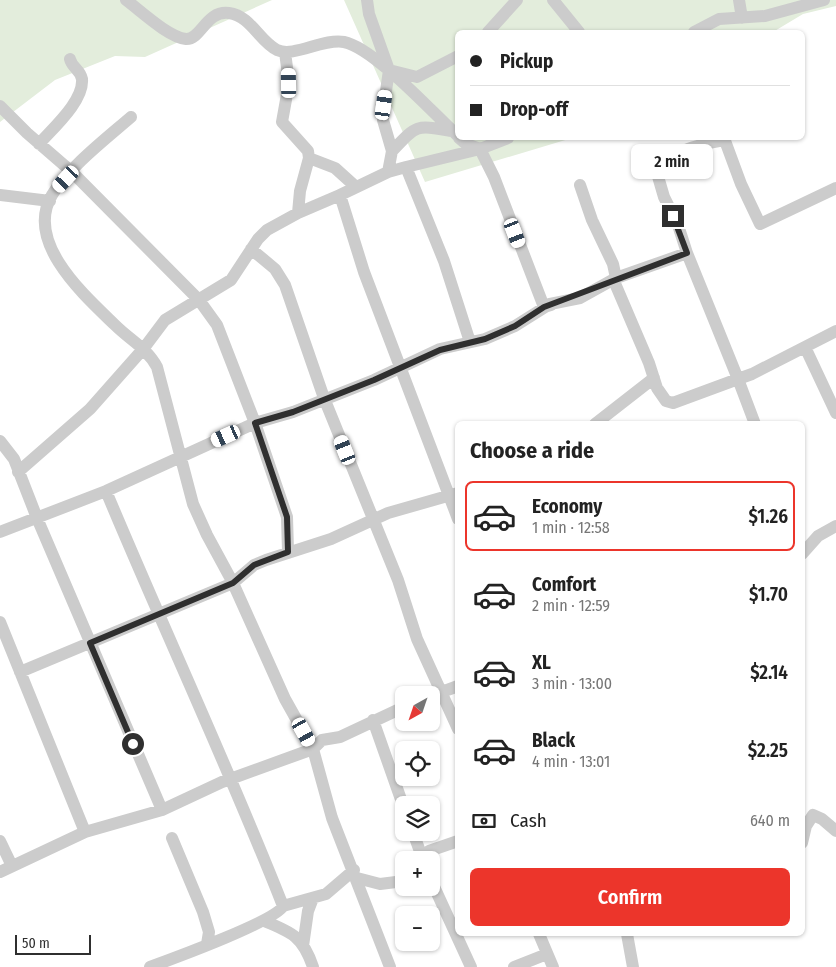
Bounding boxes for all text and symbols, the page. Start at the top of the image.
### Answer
text: Pickup [500,50,553,73]
car [281,68,296,98]
car [374,89,393,121]
text: Drop-off [500,98,568,121]
callout: 2 min [632,144,714,178]
text: 2 min [654,152,690,171]
car [50,163,81,195]
route end [662,205,684,227]
car [502,216,527,250]
car [209,423,242,449]
car [332,433,357,467]
text: Choose a ride [470,437,594,464]
icon: car [472,494,517,539]
text: Economy [532,495,602,518]
text: $1.26 [749,505,788,528]
text: 1 min · 12:58 [532,518,610,537]
icon: car [472,572,517,617]
text: Comfort [532,573,596,596]
text: $1.70 [749,583,788,606]
text: 2 min · 12:59 [532,596,610,615]
icon: car [472,650,517,695]
text: XL [532,651,551,674]
text: $2.14 [750,661,788,684]
text: 3 min · 13:00 [532,674,612,693]
north arrow [395,686,440,731]
map controls [395,686,440,951]
car [290,715,317,749]
icon: car [472,728,517,773]
text: Black [532,729,575,752]
route start [122,733,144,755]
text: $2.25 [748,739,788,762]
button: locate [395,741,440,786]
text: 4 min · 13:01 [532,752,610,771]
button: layers [395,796,440,841]
icon: cash [470,807,498,835]
text: Cash [510,809,547,832]
text: 640 m [750,811,790,830]
button: + [395,851,440,896]
button: Confirm [470,868,790,926]
button: − [395,906,440,951]
scale bar [15,932,91,955]
text: 50 m [22,935,50,952]

